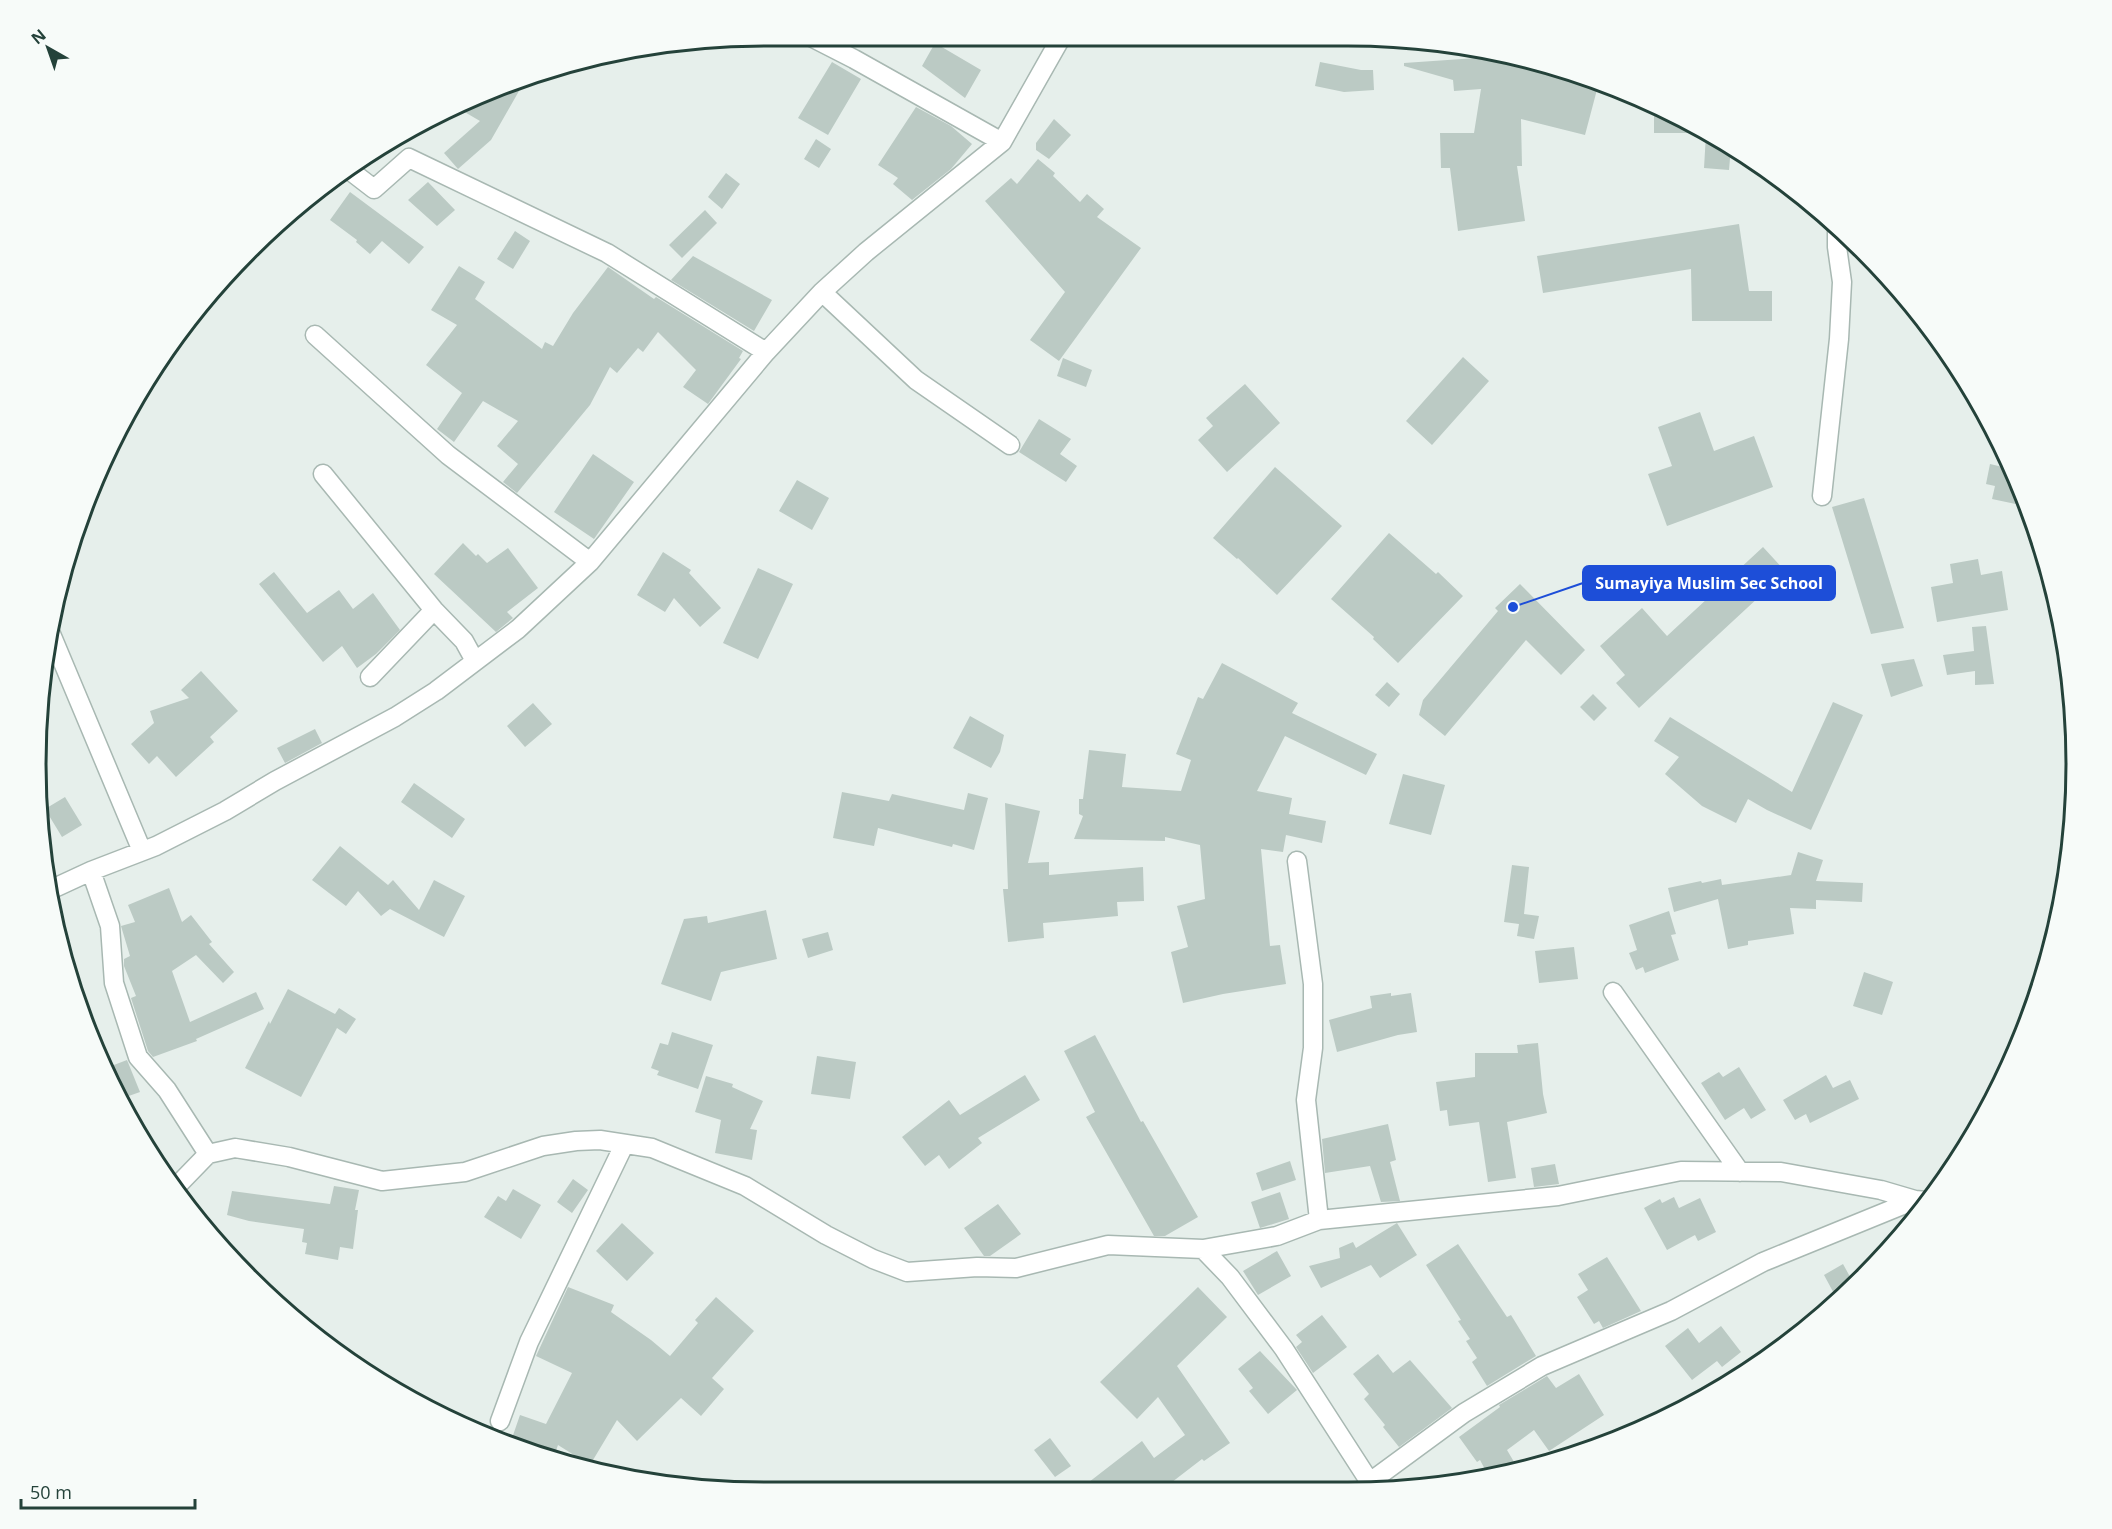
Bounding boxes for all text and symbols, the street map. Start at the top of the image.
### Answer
north arrow [18,18,78,78]
text: N [26,24,50,49]
callout: Sumayiya Muslim Sec School [1583,566,1835,600]
text: Sumayiya Muslim Sec School [1595,572,1823,594]
scale bar [21,1472,195,1510]
text: 50 m [30,1480,72,1504]

